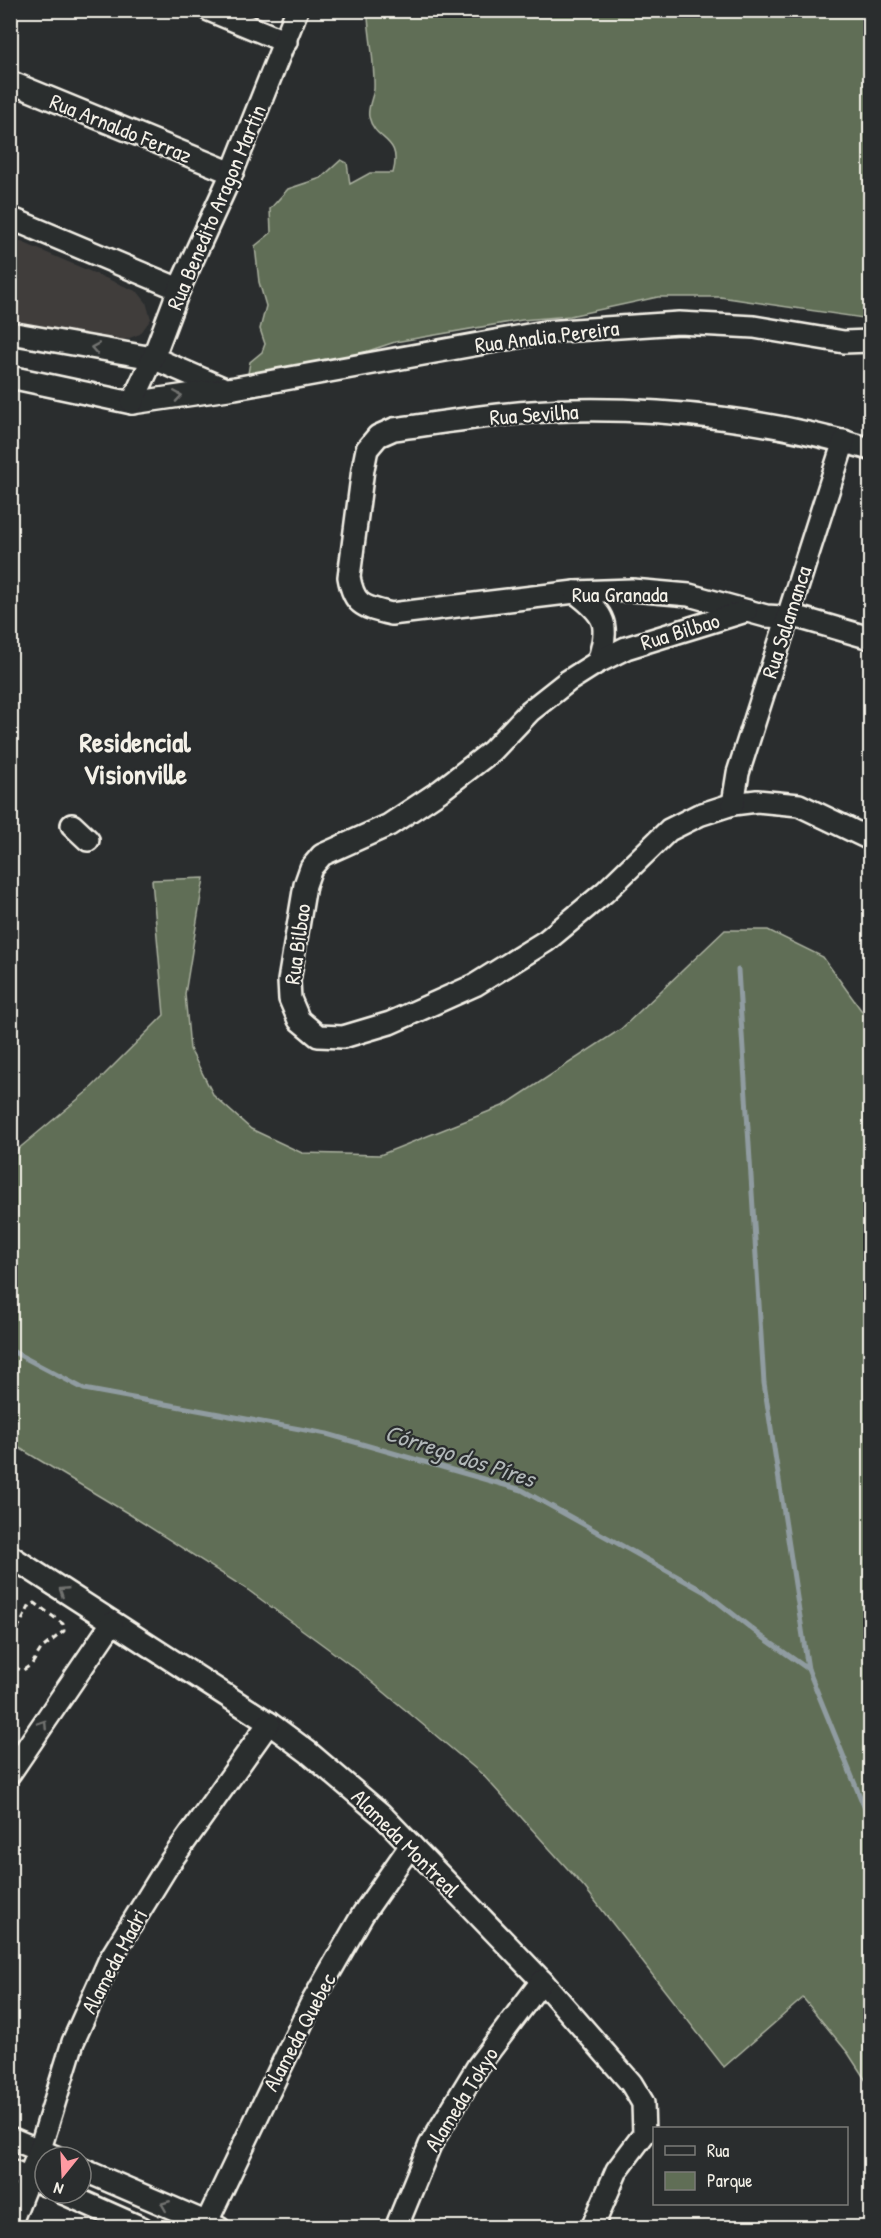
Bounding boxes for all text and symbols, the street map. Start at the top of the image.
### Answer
street label: Rua Arnaldo Ferraz [46,86,196,170]
street label: Rua Benedito Aragon Martin [159,100,273,314]
street label: Rua Analia Pereira [473,312,621,360]
one-way arrow [90,342,100,355]
one-way arrow [174,391,183,403]
street label: Rua Sevilha [489,396,580,432]
street label: Rua Salamanca [754,562,818,682]
street label: Rua Granada [572,579,668,609]
street label: Rua Bilbao [637,605,723,657]
district label: Residencial Visionville [79,723,191,793]
street label: Rua Bilbao [277,902,318,986]
water label: Córrego dos Píres [381,1416,542,1496]
one-way arrow [58,1587,69,1598]
one-way arrow [36,1720,47,1731]
street label: Alameda Montreal [345,1782,467,1904]
street label: Alameda Madri [74,1903,154,2019]
street label: Alameda Quebec [255,1967,343,2096]
street label: Alameda Tokyo [417,2041,505,2157]
legend [653,2127,848,2205]
text: Rua [707,2138,729,2163]
north arrow [33,2145,93,2205]
text: Parque [707,2168,752,2193]
text: N [50,2177,66,2201]
one-way arrow [160,2200,171,2212]

